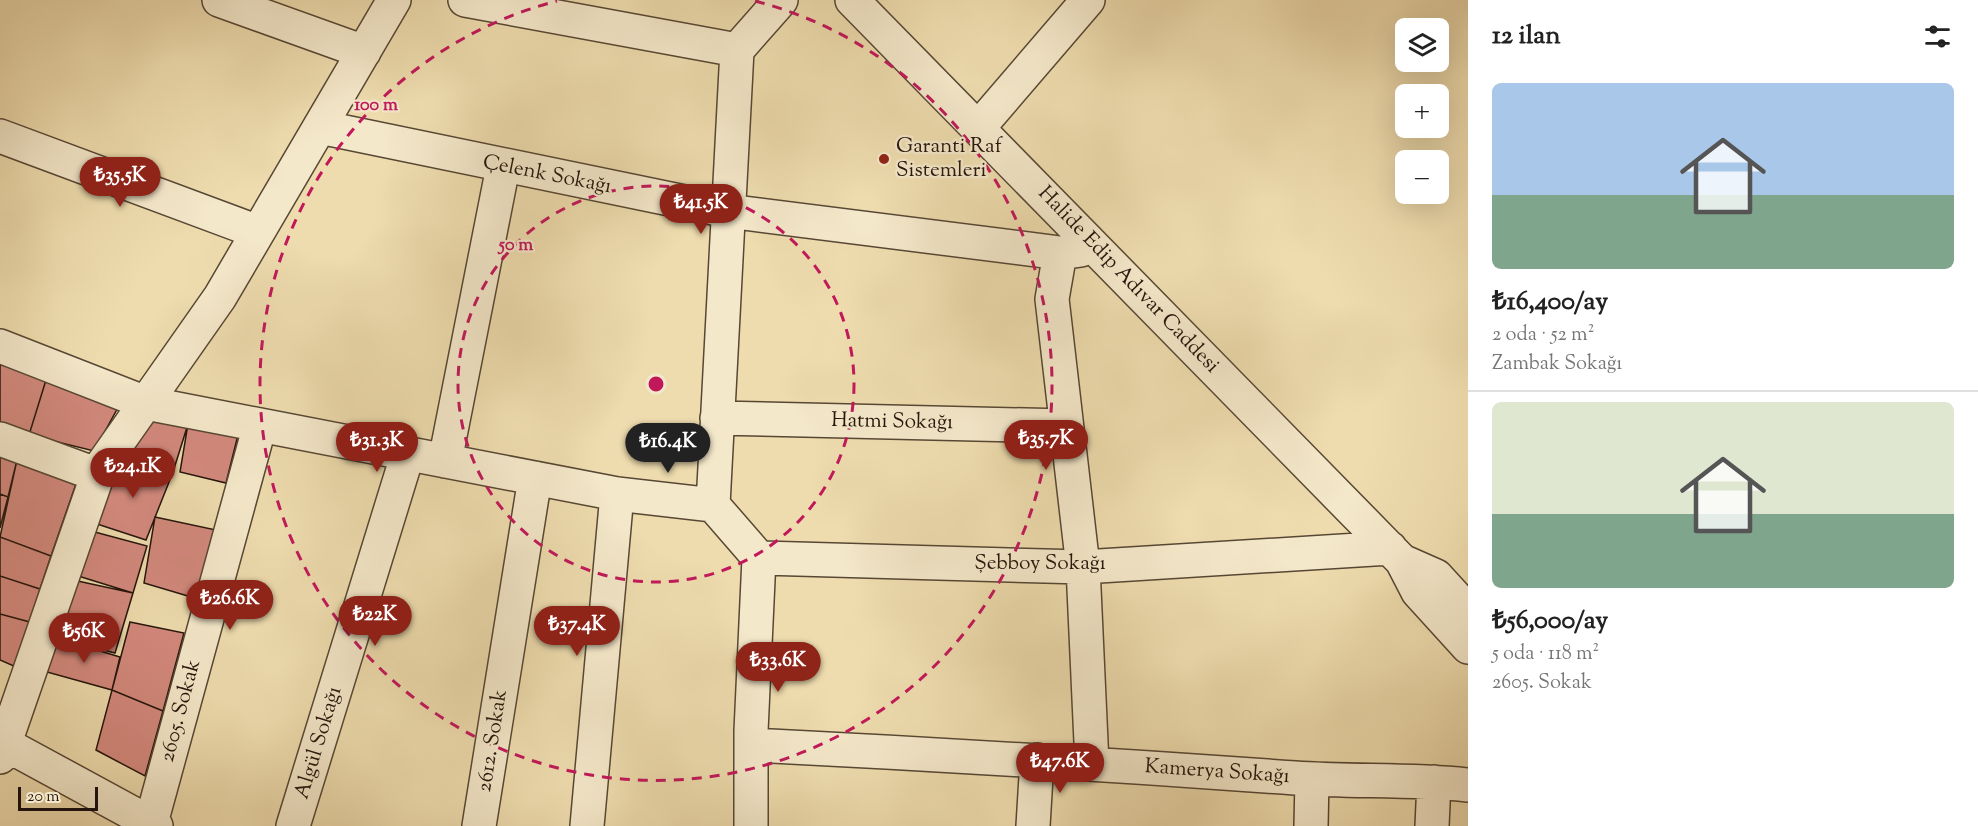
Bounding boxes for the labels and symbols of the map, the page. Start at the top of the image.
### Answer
text: 100 m [354,93,398,119]
place label: Garanti Raf Sistemleri [896,132,1004,186]
street label: Çelenk Sokağı [480,148,614,202]
marker: Garanti Raf Sistemleri [877,152,891,166]
pin: ₺35.5K [71,157,169,208]
street label: Halide Edip Adıvar Caddesi [1030,180,1226,380]
pin: ₺41.5K [652,184,750,235]
text: 50 m [497,233,533,259]
centre of rings [646,374,666,394]
street label: Hatmi Sokağı [831,406,953,438]
pin: ₺35.7K [997,420,1095,471]
pin: ₺31.3K [328,422,426,473]
pin: ₺16.4K [619,423,717,474]
pin: ₺24.1K [84,448,182,499]
street label: Şebboy Sokağı [974,549,1106,579]
pin: ₺26.6K [181,580,279,631]
pin: ₺22K [339,596,411,647]
pin: ₺37.4K [528,606,626,657]
pin: ₺56K [48,613,120,664]
pin: ₺33.6K [729,642,827,693]
street label: 2605. Sokak [153,656,209,765]
street label: Algül Sokağı [288,683,350,803]
street label: 2612. Sokak [470,687,516,794]
pin: ₺47.6K [1011,743,1109,794]
street label: Kamerya Sokağı [1143,752,1291,792]
scale bar [18,784,98,812]

